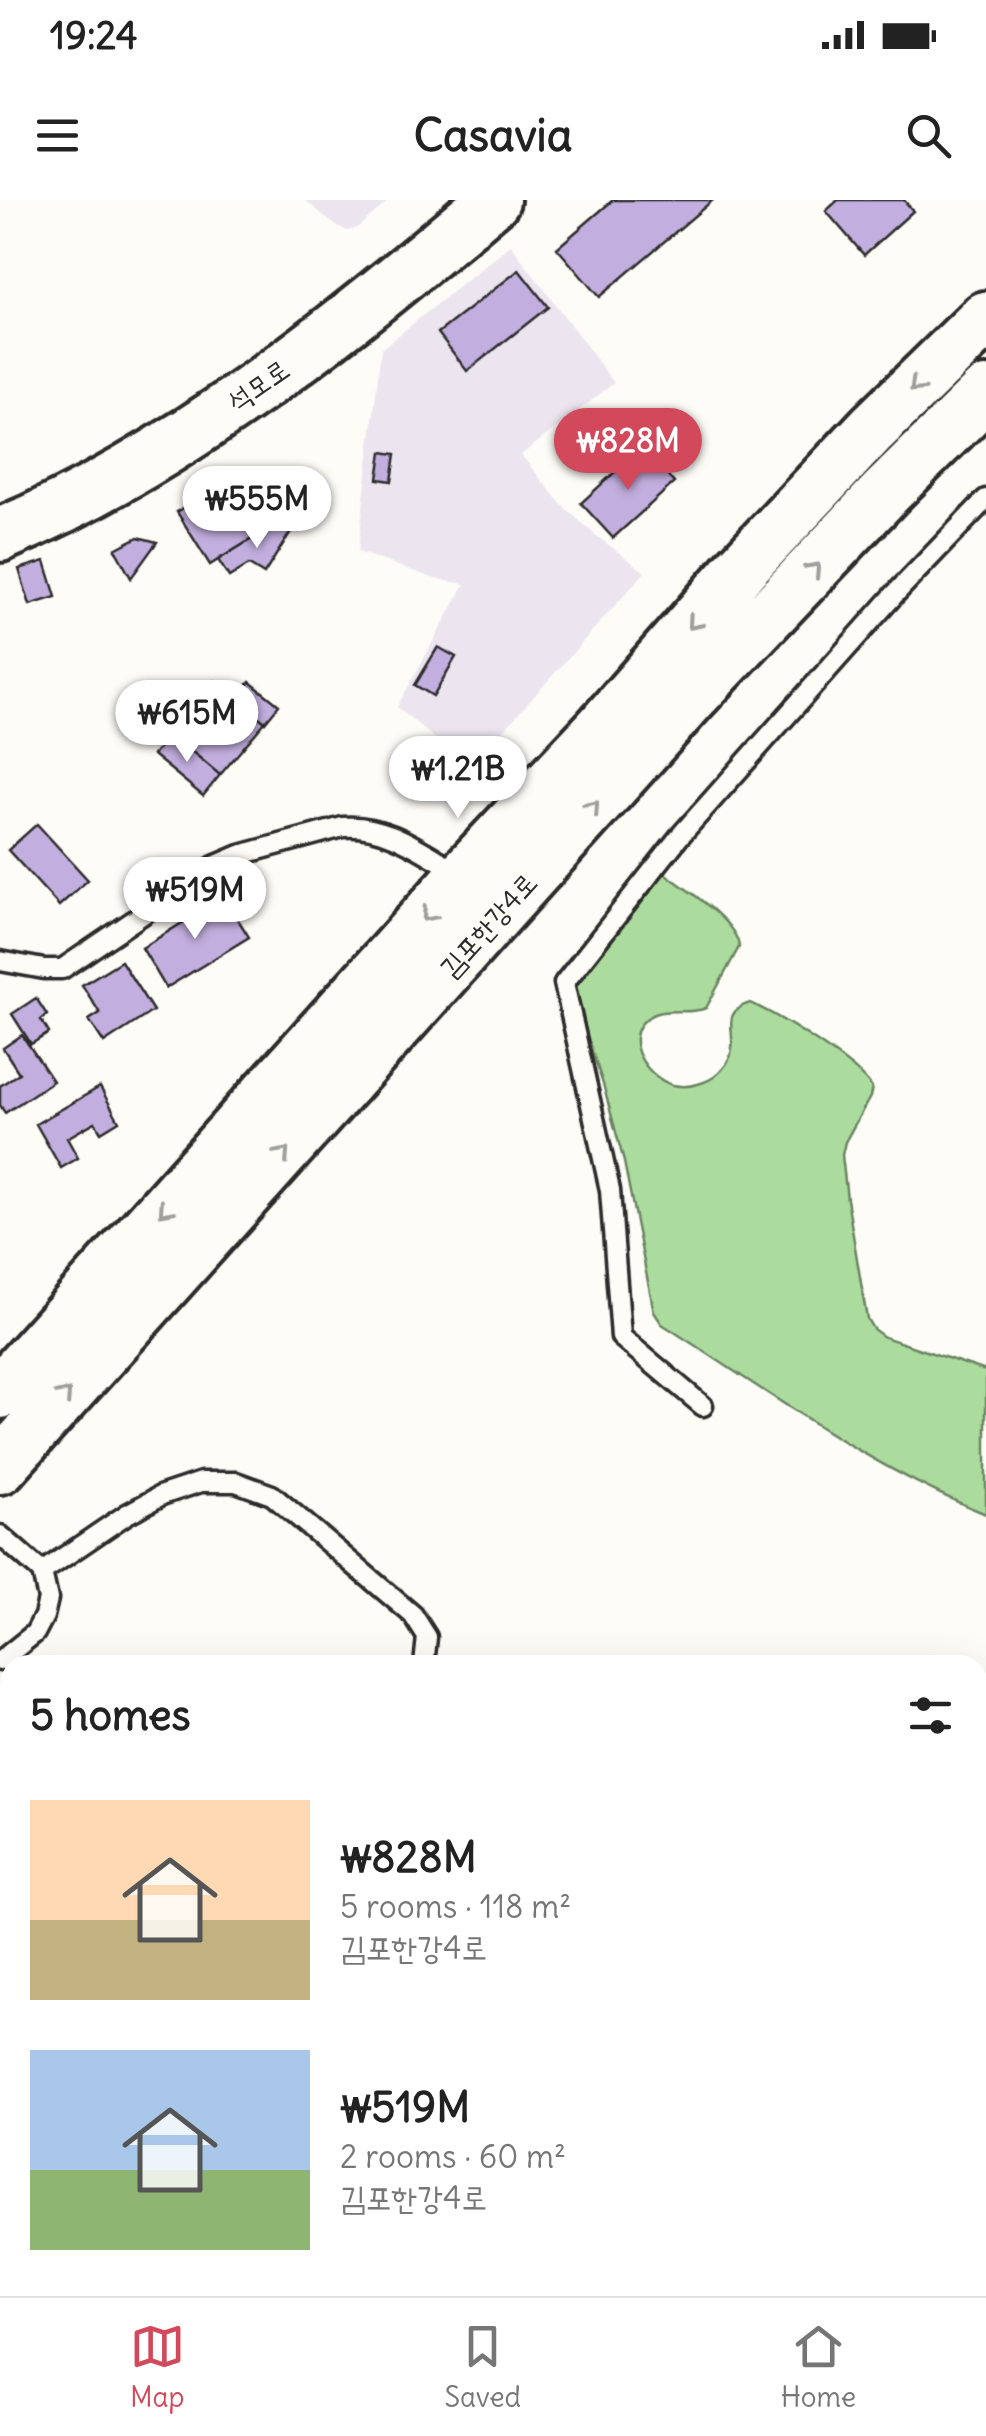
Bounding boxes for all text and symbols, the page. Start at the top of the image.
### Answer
text: 19:24 [50,12,138,59]
text: Casavia [414,107,572,163]
icon: menu [30,108,85,163]
icon: search [901,108,956,163]
street label: 석모로 [220,351,296,419]
one-way arrow [910,374,928,392]
pin: ₩828M [558,408,698,493]
text: ₩828M [576,420,680,461]
pin: ₩555M [187,466,327,551]
text: ₩555M [205,478,310,519]
one-way arrow [802,562,820,580]
one-way arrow [687,611,705,630]
pin: ₩615M [117,680,257,765]
text: ₩615M [137,692,237,733]
pin: ₩1.21B [377,736,539,821]
text: ₩1.21B [411,748,505,789]
one-way arrow [581,800,599,819]
pin: ₩519M [125,857,265,942]
street label: 김포한강4로 [432,865,544,985]
text: ₩519M [145,869,245,910]
one-way arrow [421,903,439,922]
one-way arrow [272,1147,290,1166]
one-way arrow [159,1198,177,1217]
one-way arrow [54,1388,72,1407]
icon: filters [903,1688,958,1743]
text: 5 homes [30,1689,191,1741]
text: ₩828M [340,1831,477,1883]
icon: home [110,1840,230,1960]
text: 5 rooms · 118 m² [340,1886,571,1927]
text: 김포한강4로 [340,1927,487,1968]
text: ₩519M [340,2081,470,2133]
icon: home [110,2090,230,2210]
text: 2 rooms · 60 m² [340,2136,566,2177]
text: 김포한강4로 [340,2177,487,2218]
tab: Map [130,2319,185,2415]
tab: Saved [444,2319,521,2415]
tab: Home [781,2319,856,2415]

